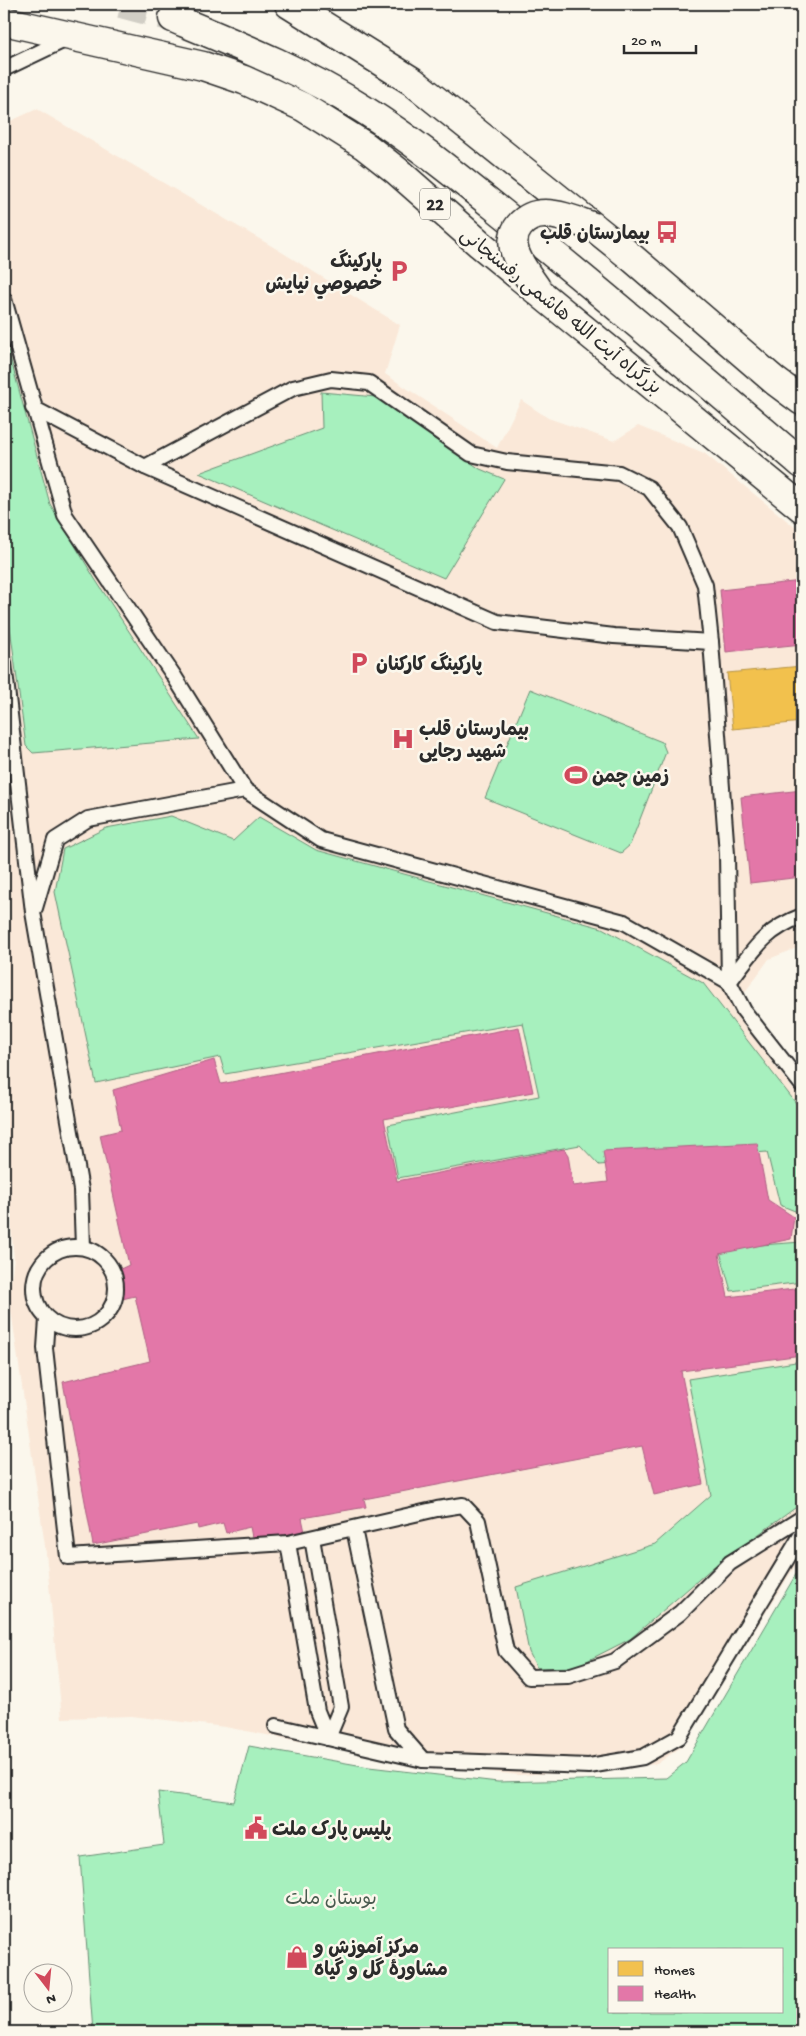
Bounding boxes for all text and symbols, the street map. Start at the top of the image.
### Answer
scale bar [624,22,696,54]
text: 20 m [631,33,661,51]
road number: 22 [420,188,450,220]
bus stop icon: بیمارستان قلب [654,219,680,245]
street label: بزرگراه آیت الله هاشمی رفسنجانی [454,223,666,401]
place label: بیمارستان قلب [540,223,650,247]
place label: پاركينگ خصوصي نيايش [265,249,383,299]
parking icon: پاركينگ خصوصي نيايش [386,258,412,284]
parking icon: پارکینگ کارکنان [346,650,372,676]
place label: پارکینگ کارکنان [376,652,483,678]
place label: بیمارستان قلب شهید رجایی [419,719,529,765]
hospital icon: بیمارستان قلب شهید رجایی [390,726,416,752]
sports icon: زمین چمن [563,762,589,788]
place label: زمین چمن [592,767,669,790]
public building icon: پلیس پارک ملت [243,1815,269,1841]
place label: پلیس پارک ملت [272,1820,392,1843]
park label: بوستان ملت [285,1889,377,1912]
place label: مرکز آموزش و مشاورهٔ گل و گیاه [312,1936,448,1983]
shop icon: مرکز آموزش و مشاورهٔ گل و گیاه [284,1944,310,1970]
legend [608,1948,784,2014]
text: Homes [654,1962,695,1980]
north arrow [22,1964,72,2014]
text: Health [654,1986,696,2004]
text: N [44,1989,58,2008]

